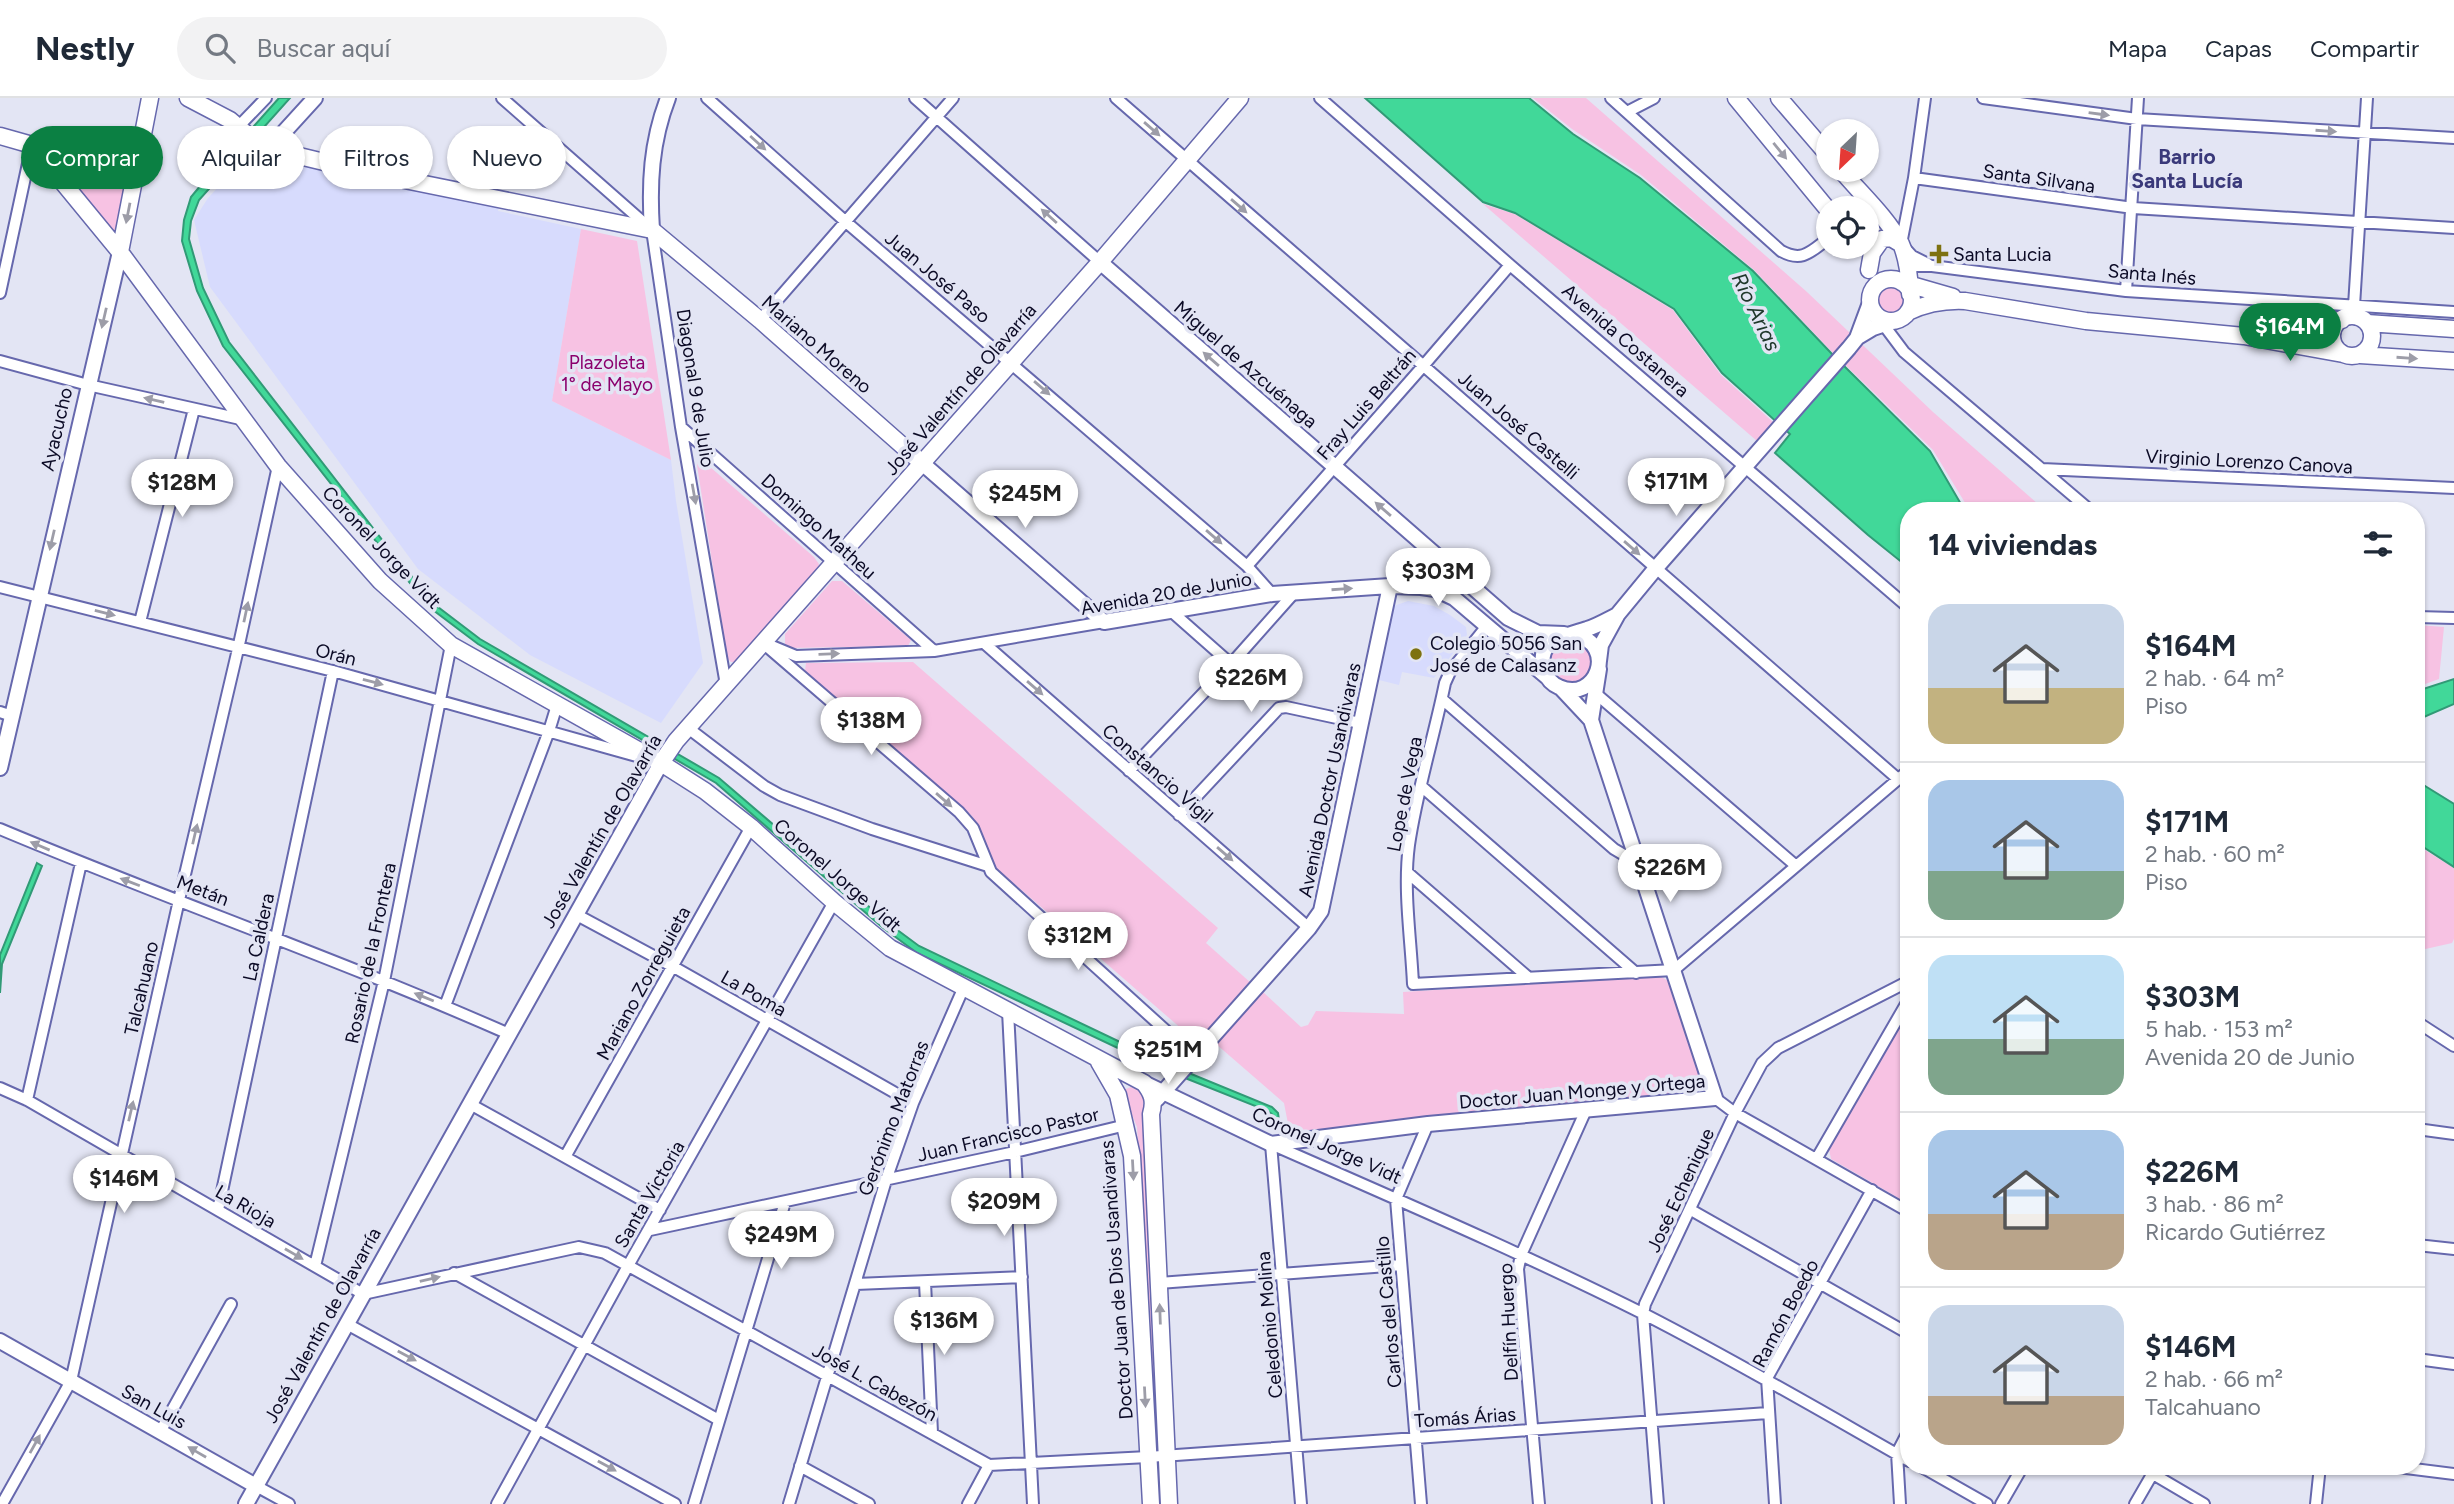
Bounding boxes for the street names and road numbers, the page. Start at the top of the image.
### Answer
street label: Santa Silvana [1981,159,2097,198]
street label: Juan José Paso [880,227,995,328]
street label: Santa Inés [2107,259,2197,290]
street label: Avenida Costanera [1557,279,1694,402]
street label: Mariano Moreno [757,290,876,398]
street label: Miguel de Azcuénaga [1169,296,1322,433]
street label: José Valentín de Olavarría [880,299,1041,480]
street label: Diagonal 9 de Julio [672,307,719,469]
street label: Fray Luis Beltrán [1312,344,1421,464]
street label: Juan José Castelli [1454,367,1584,484]
street label: Ayacucho [36,385,77,473]
street label: Virginio Lorenzo Canova [2145,445,2353,478]
street label: Domingo Matheu [756,469,881,584]
street label: Coronel Jorge Vidt [317,481,446,613]
street label: Avenida 20 de Junio [1079,567,1253,620]
street label: Orán [313,638,359,671]
street label: Avenida Doctor Usandivaras [1293,661,1366,900]
street label: Constancio Vigil [1098,719,1218,828]
street label: José Valentín de Olavarría [537,730,666,932]
street label: Lope de Vega [1382,734,1427,854]
street label: Coronel Jorge Vidt [769,814,906,937]
street label: Rosario de la Frontera [340,860,401,1046]
street label: Metán [174,870,232,911]
street label: La Caldera [238,891,279,983]
street label: Mariano Zorreguieta [592,902,695,1064]
street label: Talcahuano [120,939,163,1037]
street label: La Poma [717,965,791,1021]
street label: Gerónimo Matorras [853,1037,934,1199]
street label: Doctor Juan Monge y Ortega [1458,1069,1706,1114]
street label: Juan Francisco Pastor [915,1102,1102,1167]
street label: Coronel Jorge Vidt [1248,1102,1405,1189]
street label: José Echenique [1642,1125,1719,1256]
street label: Santa Victoria [609,1137,689,1252]
street label: Doctor Juan de Dios Usandivaras [1095,1140,1138,1420]
street label: La Rioja [211,1180,280,1233]
street label: José Valentín de Olavarría [259,1224,386,1427]
street label: Carlos del Castillo [1370,1235,1407,1389]
street label: Celedonio Molina [1252,1250,1287,1399]
street label: Ramón Boedo [1747,1255,1824,1371]
street label: Delfín Huergo [1494,1262,1523,1382]
street label: José L. Cabezón [808,1339,941,1426]
street label: San Luis [117,1379,190,1434]
street label: Tomás Árias [1413,1402,1517,1433]

